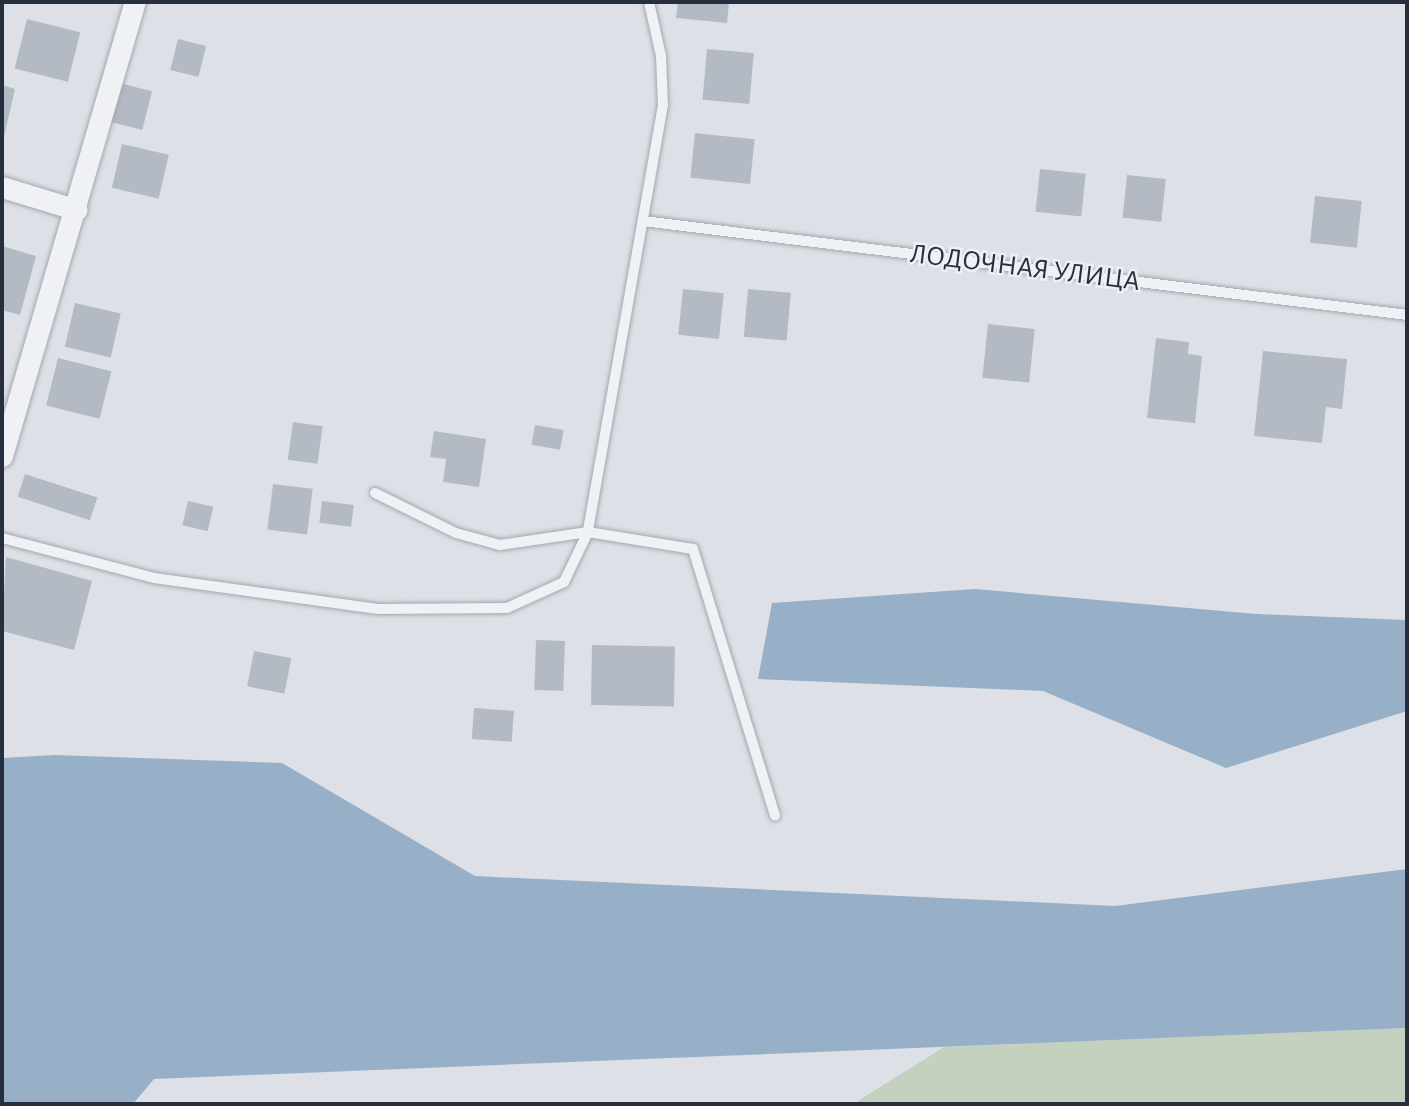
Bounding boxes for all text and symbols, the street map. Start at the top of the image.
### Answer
street label: ЛОДОЧНАЯ УЛИЦА [908,237,1142,299]

